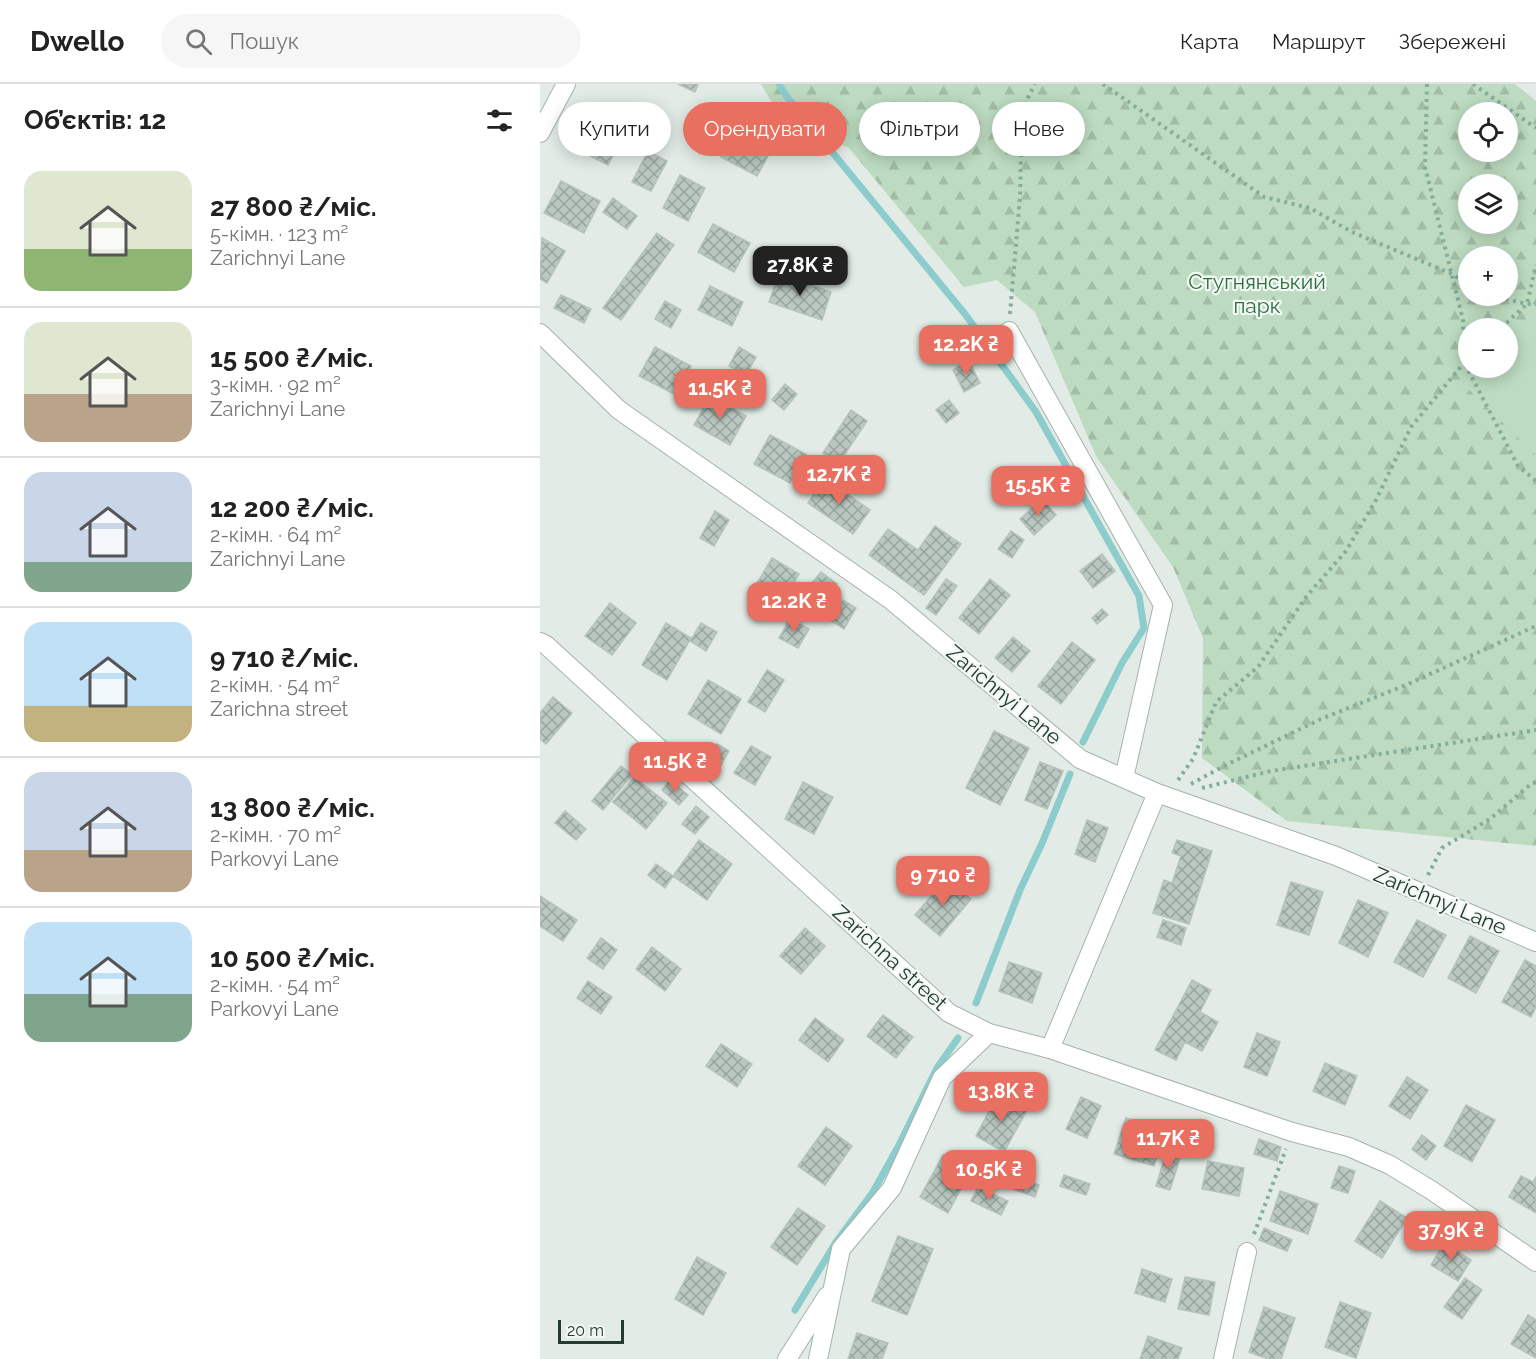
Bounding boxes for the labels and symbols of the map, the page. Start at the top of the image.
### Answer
pin: 27.8K ₴ [745,246,855,297]
park label: Стугнянський парк [1188,269,1326,318]
pin: 12.2K ₴ [911,325,1021,376]
pin: 11.5K ₴ [665,369,775,420]
pin: 12.7K ₴ [784,455,894,506]
pin: 15.5K ₴ [983,466,1093,517]
pin: 12.2K ₴ [739,582,849,633]
street label: Zarichnyi Lane [942,639,1067,750]
pin: 11.5K ₴ [620,742,730,793]
pin: 9 710 ₴ [888,856,998,907]
street label: Zarichnyi Lane [1370,861,1510,940]
street label: Zarichna street [828,900,953,1016]
pin: 13.8K ₴ [946,1072,1056,1123]
pin: 11.7K ₴ [1113,1119,1223,1170]
pin: 10.5K ₴ [934,1150,1044,1201]
pin: 37.9K ₴ [1396,1211,1506,1262]
scale bar [558,1317,624,1344]

